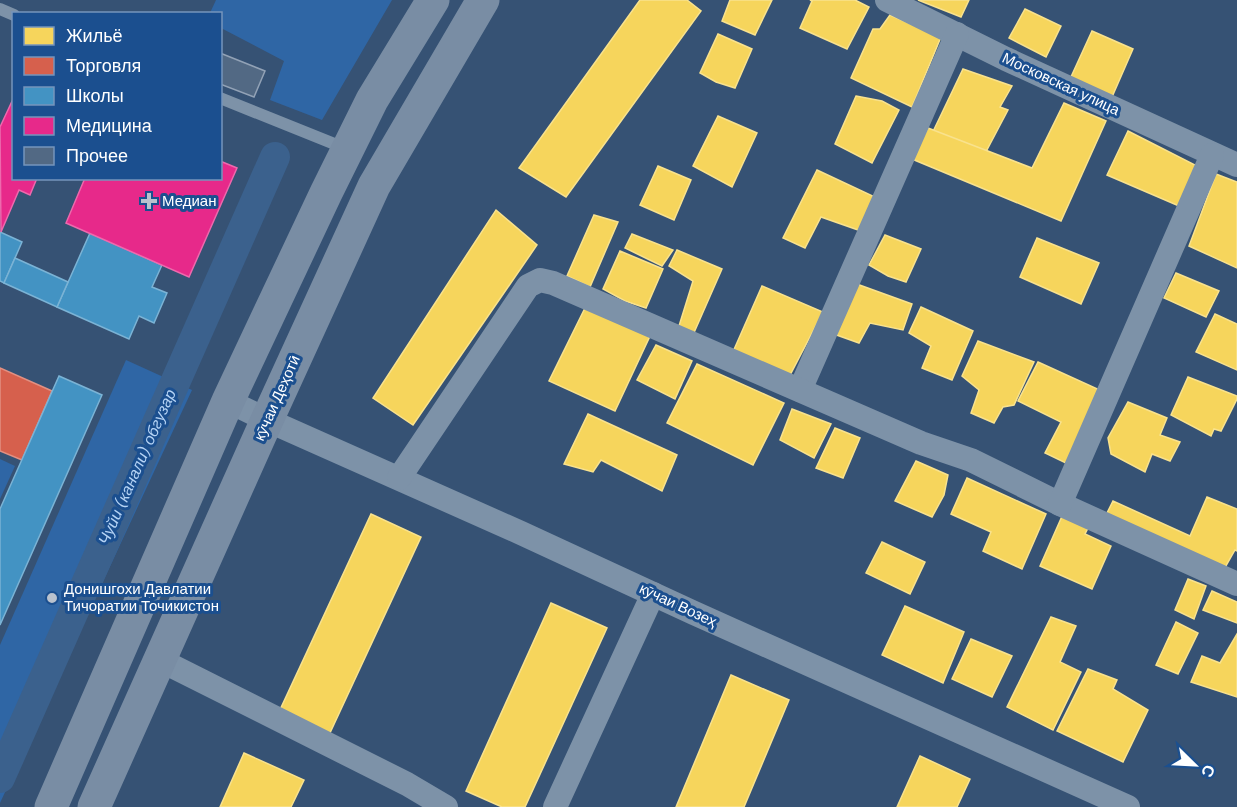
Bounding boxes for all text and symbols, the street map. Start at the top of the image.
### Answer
legend [12,12,222,180]
text: Жильё [66,24,123,48]
street label: Московская улица [999,48,1124,120]
text: Торговля [66,54,141,78]
text: Школы [66,84,124,108]
text: Медицина [66,114,153,138]
text: Прочее [66,144,128,168]
place label: Медиан [162,191,216,211]
marker: Медиан [140,192,158,210]
street label: кӯчаи Деҳотӣ [249,352,305,444]
water label: Чуйи (канали) обгузар [93,386,181,548]
street label: кӯчаи Возеҳ [636,578,720,632]
place label: Донишгохи Давлатии Тичоратии Точикистон [64,579,219,616]
marker: Донишгохи Давлатии Тичоратии Точикистон [45,591,59,605]
north arrow [1165,735,1225,795]
text: С [1196,761,1220,781]

